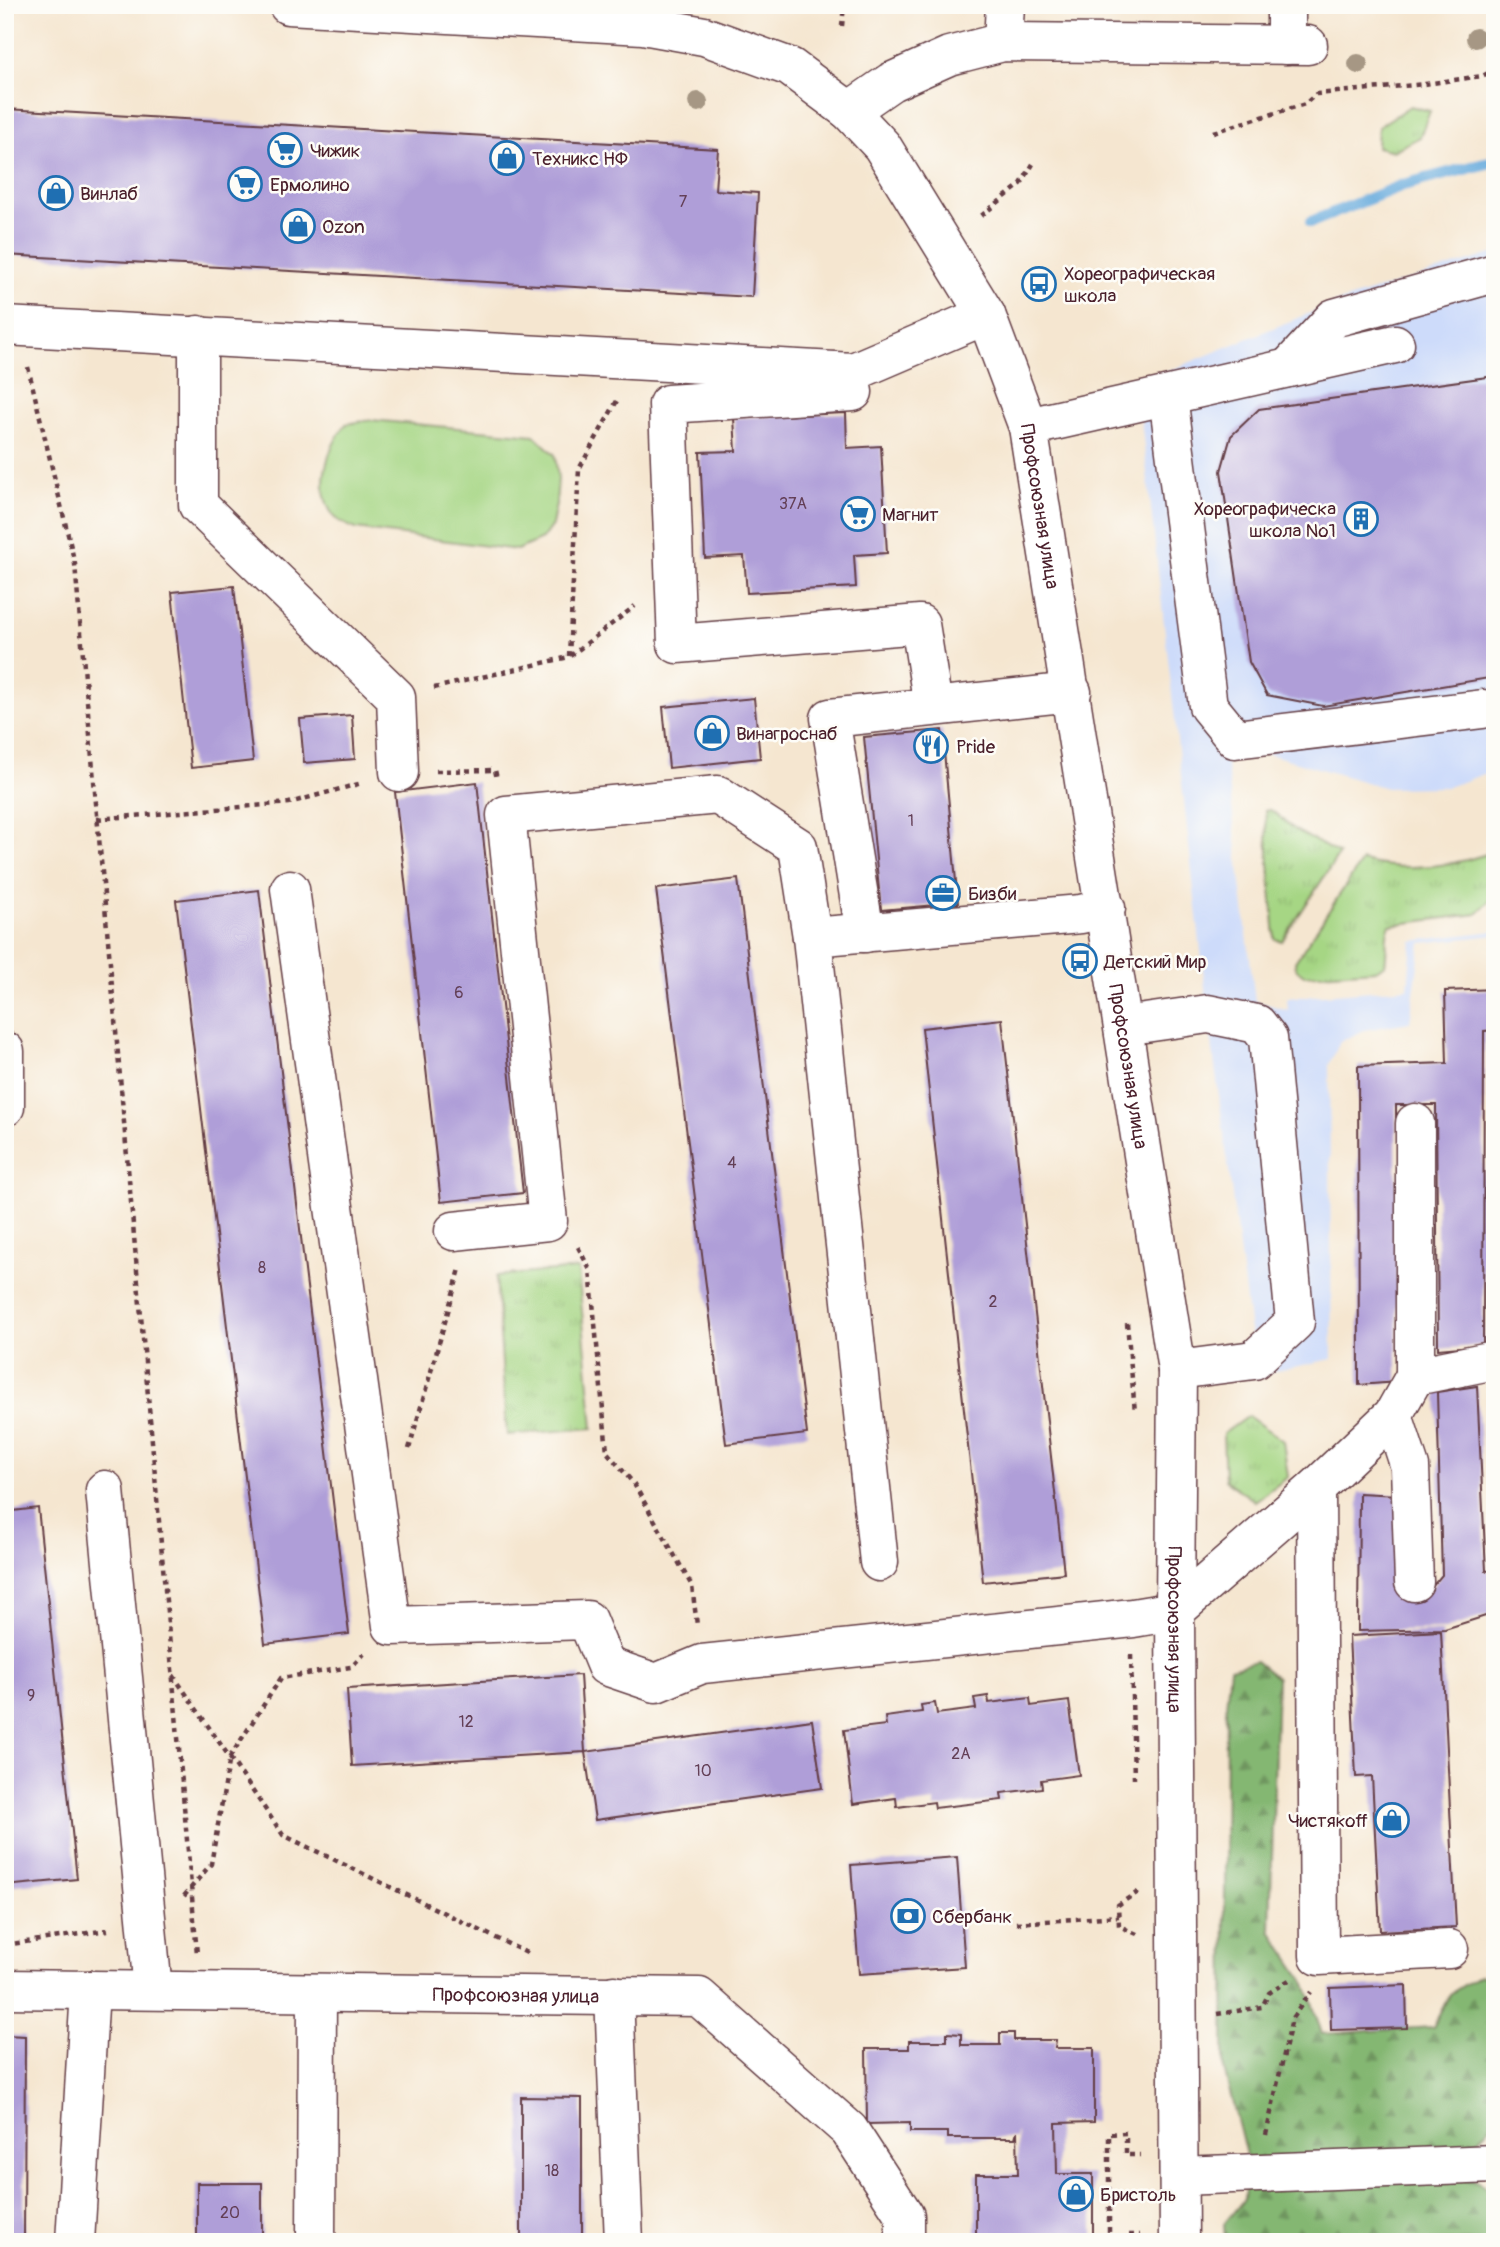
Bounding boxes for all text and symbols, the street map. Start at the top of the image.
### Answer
supermarket icon: Чижик [266,131,304,169]
place label: Чижик [310,139,360,163]
shop icon: Техникс НФ [488,139,526,177]
place label: Техникс НФ [532,147,628,171]
supermarket icon: Ермолино [226,165,264,203]
place label: Ермолино [270,173,350,197]
shop icon: Винлаб [37,174,75,212]
place label: Винлаб [80,182,138,206]
house number: 7 [679,192,688,212]
shop icon: Ozon [279,207,317,245]
place label: Ozon [322,215,365,239]
place label: Хореографическая школа [1064,262,1215,308]
bus stop icon: Хореографическая школа [1020,265,1058,303]
street label: Профсоюзная улица [1015,422,1064,591]
house number: 37А [779,494,807,514]
supermarket icon: Магнит [839,495,877,533]
place label: Хореографическа школа №1 [1194,497,1336,543]
building icon: Хореографическа школа №1 [1342,500,1380,538]
place label: Магнит [882,503,939,527]
shop icon: Винагроснаб [693,714,731,752]
place label: Винагроснаб [736,722,838,746]
restaurant icon: Pride [912,727,950,765]
place label: Pride [956,735,996,759]
house number: 1 [908,811,914,831]
office icon: Бизби [924,874,962,912]
place label: Бизби [968,882,1017,906]
bus stop icon: Детский Мир [1061,942,1099,980]
place label: Детский Мир [1103,950,1207,974]
street label: Профсоюзная улица [1103,982,1153,1151]
house number: 6 [454,983,464,1003]
house number: 4 [727,1153,737,1173]
house number: 8 [258,1258,266,1278]
house number: 2 [989,1292,998,1312]
street label: Профсоюзная улица [1162,1546,1187,1713]
house number: 9 [27,1686,35,1706]
house number: 12 [458,1712,474,1732]
house number: 2А [951,1744,971,1764]
house number: 10 [694,1761,712,1781]
shop icon: Чистякоff [1373,1801,1411,1839]
place label: Чистякоff [1288,1809,1369,1833]
bank icon: Сбербанк [889,1897,927,1935]
place label: Сбербанк [932,1905,1012,1929]
street label: Профсоюзная улица [433,1983,600,2009]
house number: 18 [545,2161,559,2181]
shop icon: Бристоль [1057,2175,1095,2213]
place label: Бристоль [1100,2183,1177,2207]
house number: 20 [220,2203,240,2223]

